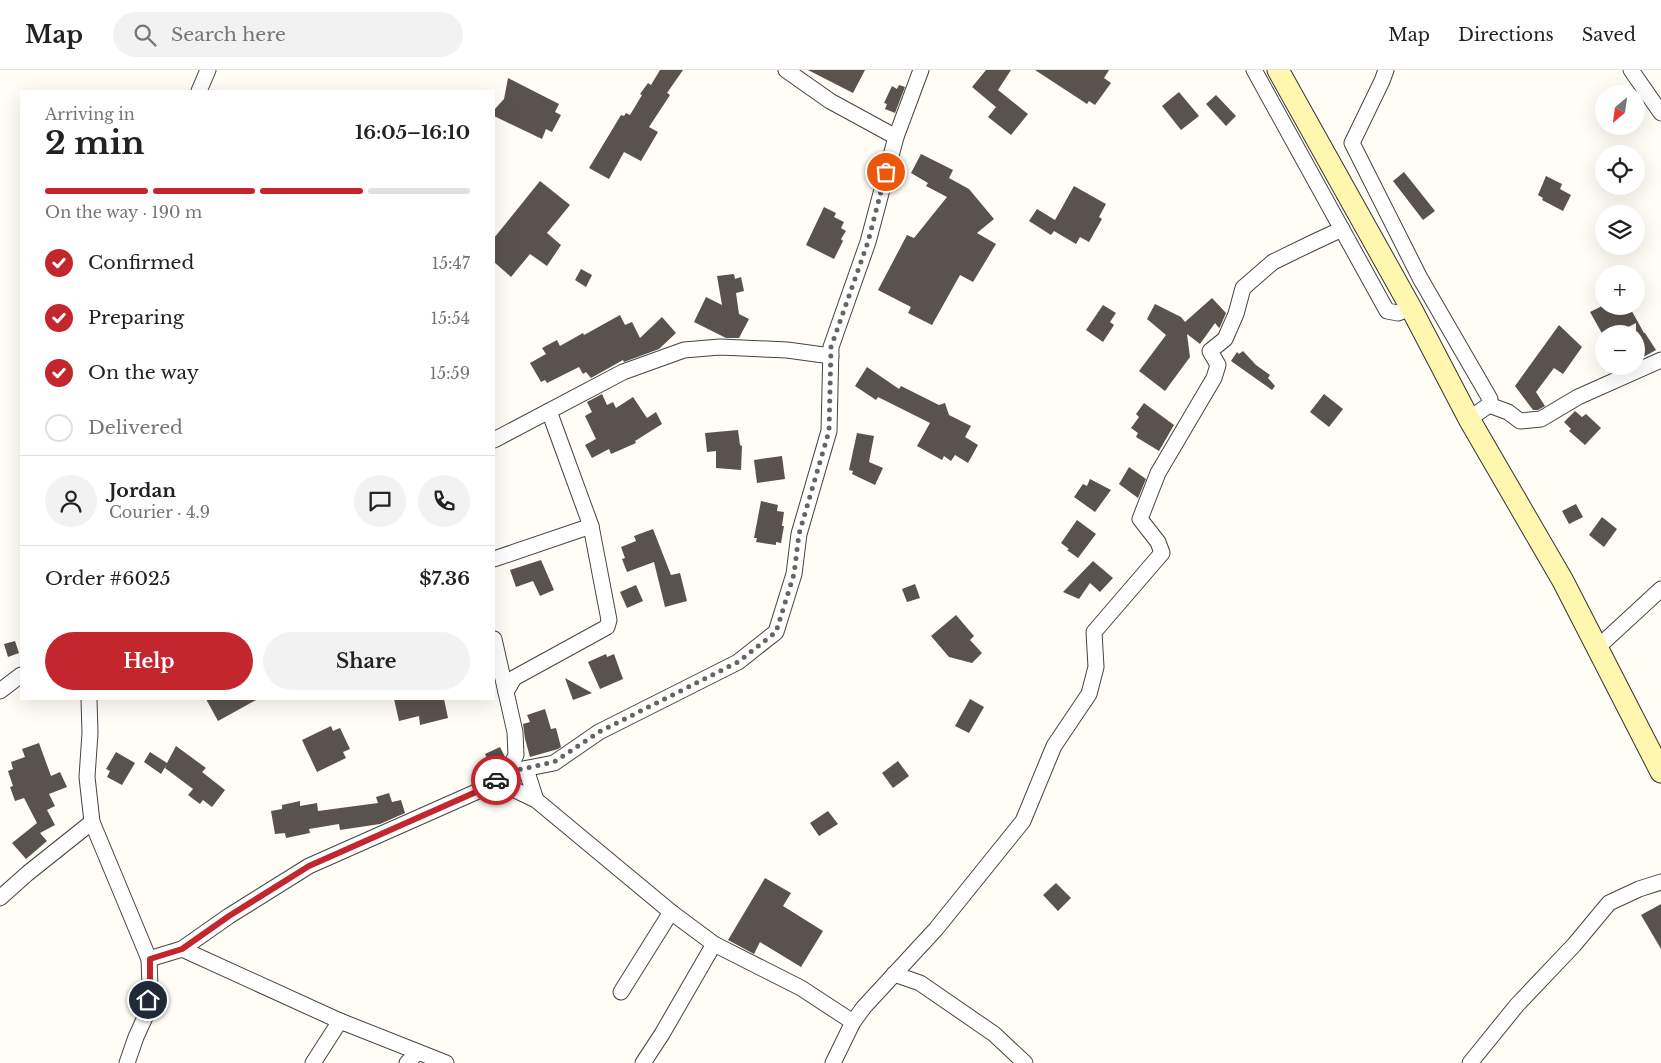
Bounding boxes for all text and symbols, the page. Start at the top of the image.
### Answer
search box [113,12,463,57]
text: Map [25,20,83,49]
icon: search [131,21,159,49]
text: Search here [171,23,286,46]
text: Map [1388,24,1430,46]
text: Directions [1458,24,1554,46]
text: Saved [1582,24,1636,46]
north arrow [1595,85,1645,135]
map controls [1595,85,1645,375]
text: Arriving in [45,104,135,124]
text: 16:05–16:10 [355,121,470,144]
text: 2 min [45,123,145,163]
button: locate [1595,145,1645,195]
pin [865,151,907,193]
icon: bag [872,158,900,186]
text: On the way · 190 m [45,202,202,222]
button: layers [1595,205,1645,255]
icon: check [45,249,73,277]
text: Confirmed [88,251,194,274]
text: 15:47 [432,253,470,273]
button: + [1595,265,1645,315]
icon: check [45,304,73,332]
text: Preparing [88,306,184,329]
text: 15:54 [431,308,470,328]
button: − [1595,325,1645,375]
icon: check [45,359,73,387]
text: On the way [88,361,199,384]
text: 15:59 [430,363,470,383]
text: Delivered [88,416,183,439]
button: person [45,475,97,527]
button: chat [354,475,406,527]
button: phone [418,475,470,527]
text: Jordan [109,479,176,502]
text: Courier · 4.9 [109,502,210,522]
text: Order #6025 [45,567,171,590]
text: $7.36 [419,567,470,590]
button: Help [45,632,253,690]
button: Share [263,632,470,690]
courier [471,755,521,805]
icon: car [482,766,510,794]
pin [127,979,169,1021]
icon: home [134,986,162,1014]

